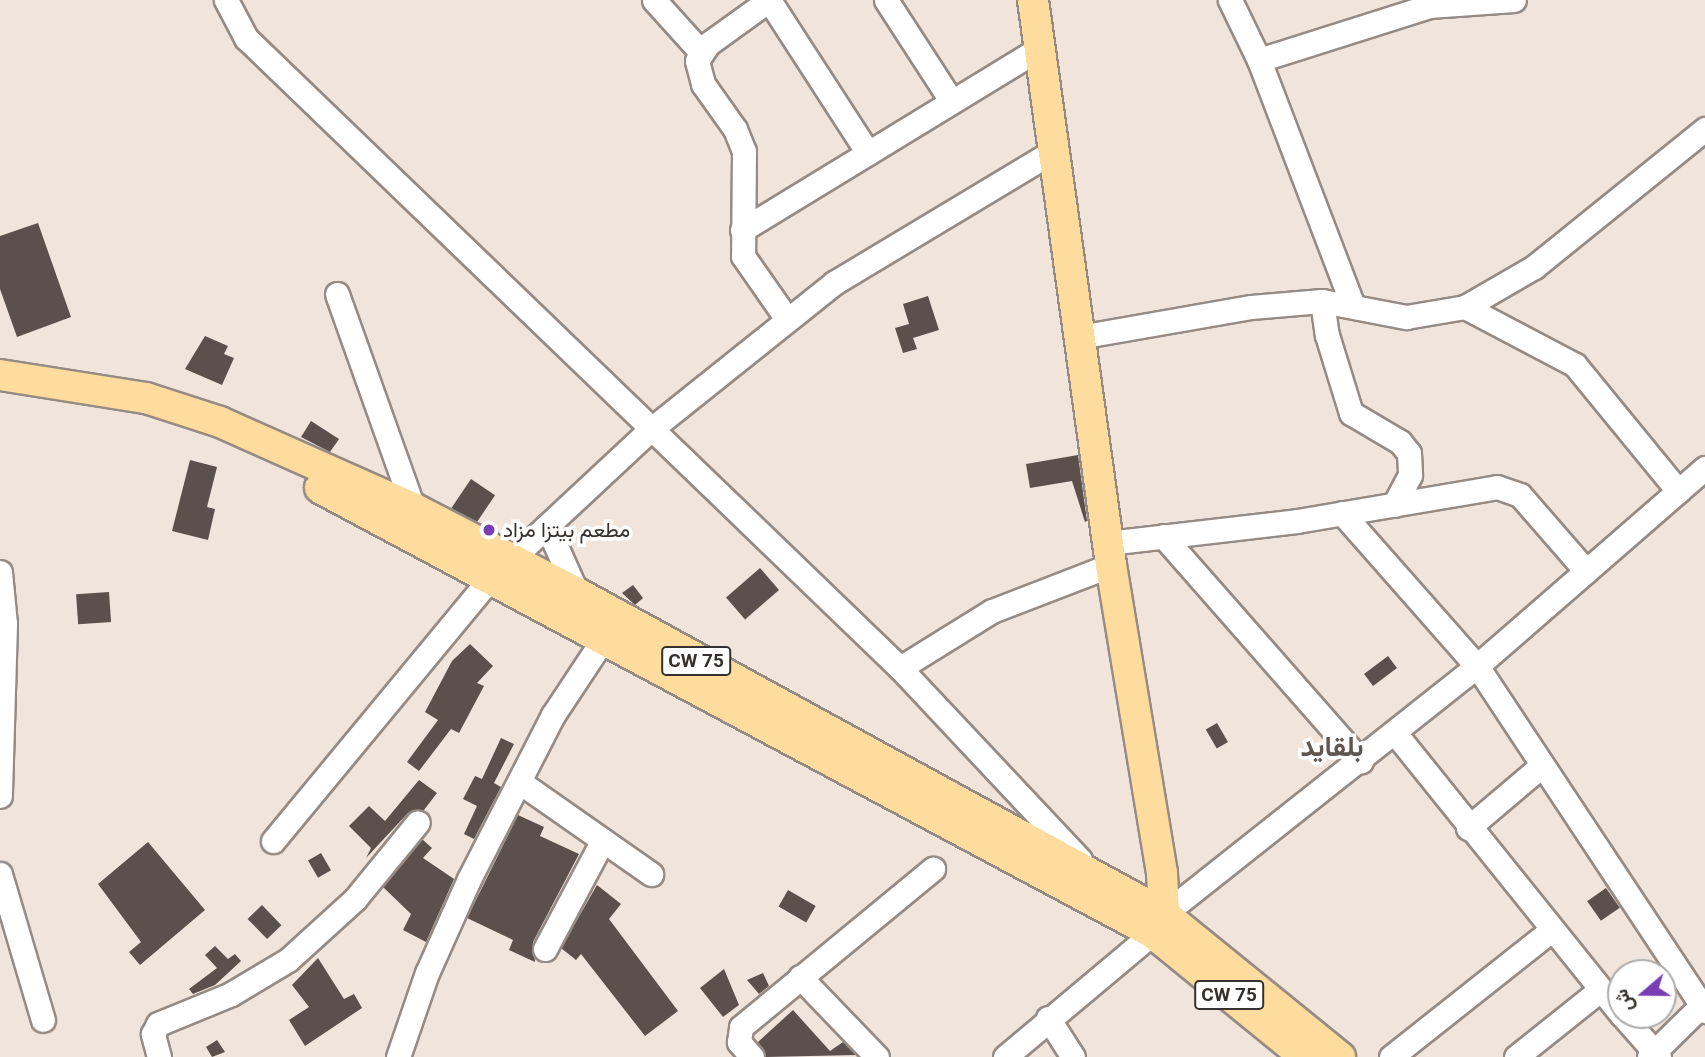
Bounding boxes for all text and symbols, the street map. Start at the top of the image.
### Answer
place label: مطعم بيتزا مزاد [503,517,630,543]
marker: مطعم بيتزا مزاد [481,522,497,538]
road number: CW 75 [661,646,731,676]
district label: بلقايد [1300,730,1364,764]
north arrow [1607,959,1677,1029]
road number: CW 75 [1194,979,1264,1010]
text: ش [1609,986,1638,1015]

